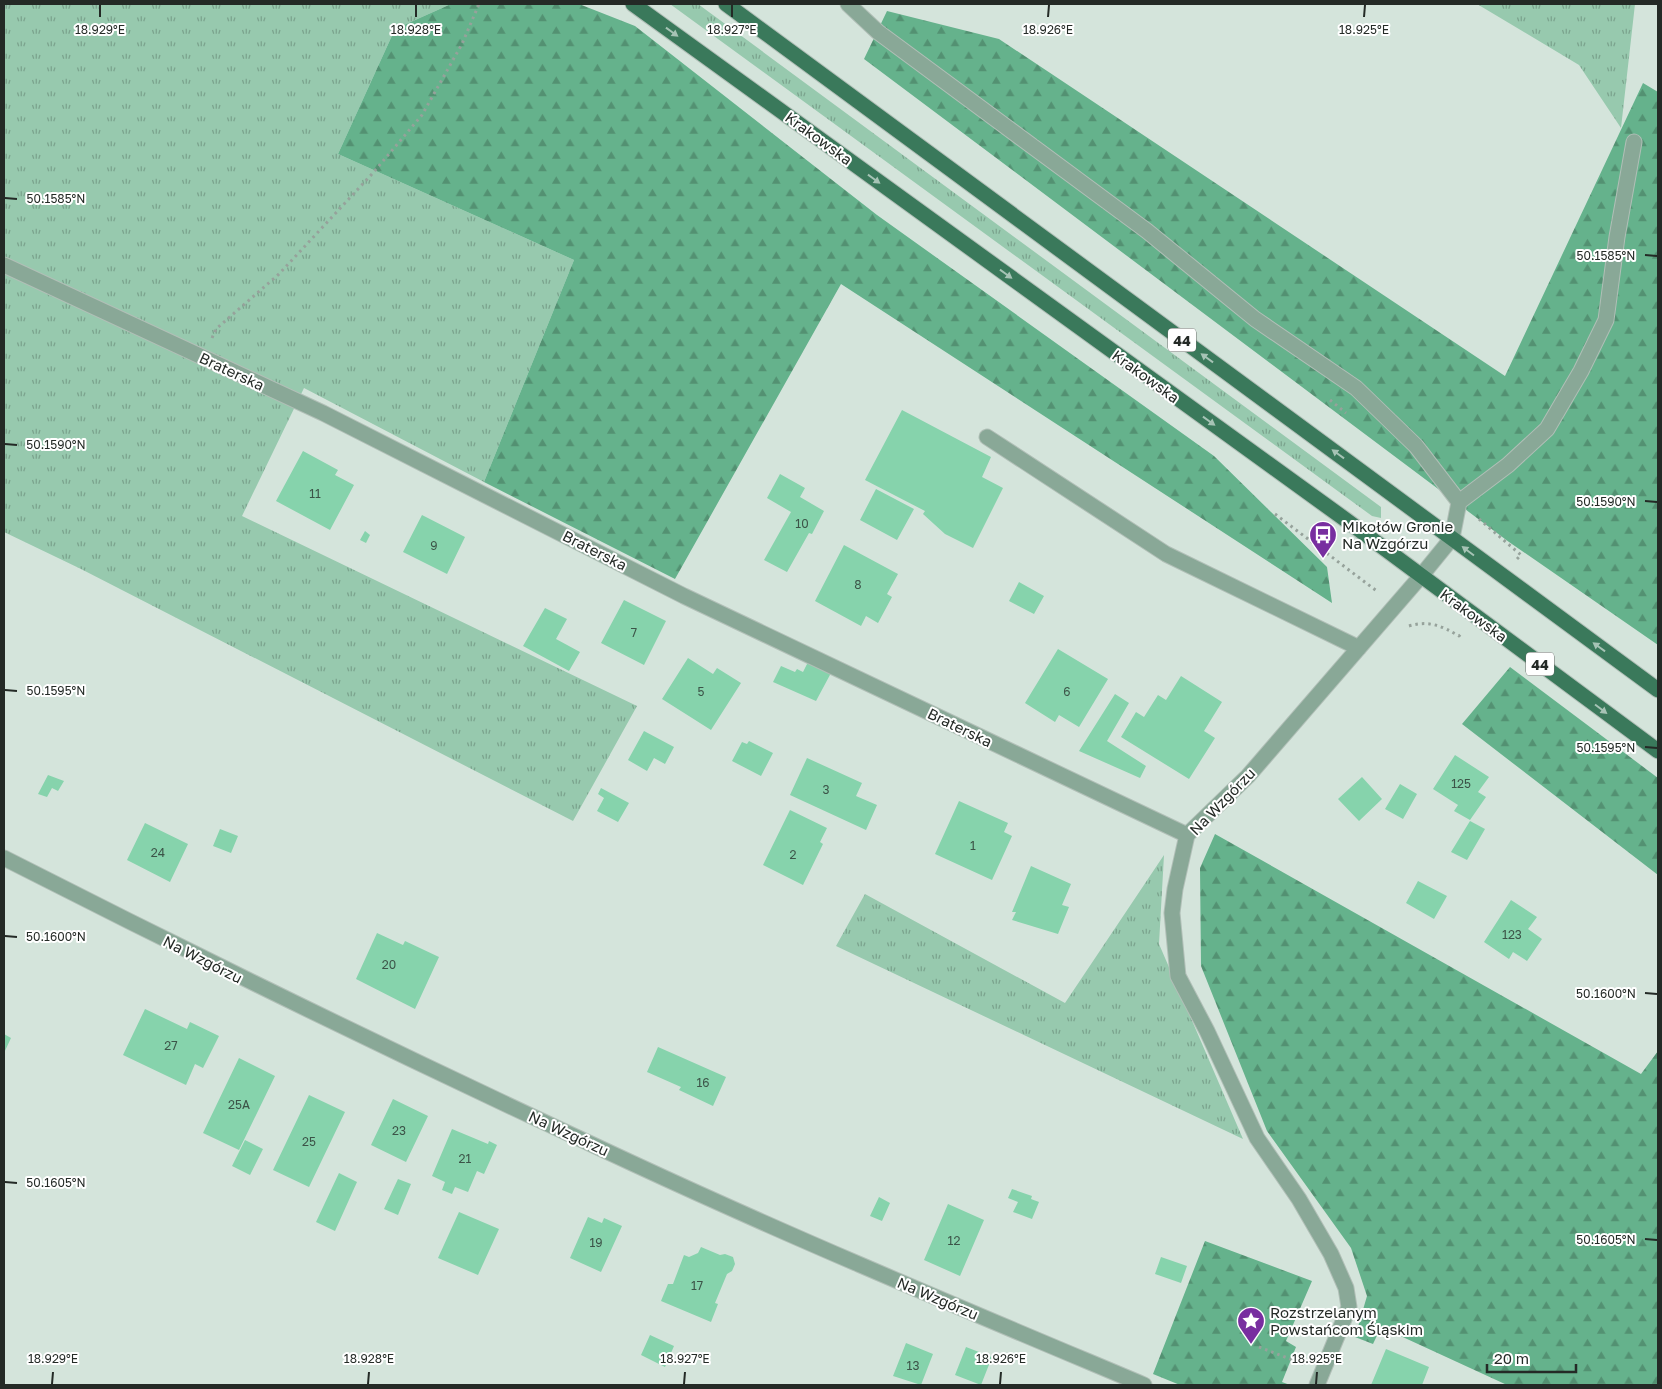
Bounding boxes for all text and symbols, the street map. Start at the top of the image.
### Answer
text: 18.929°E [75,22,125,37]
text: 18.928°E [391,22,441,37]
text: 18.927°E [707,22,757,37]
text: 18.926°E [1023,22,1073,37]
text: 18.925°E [1339,22,1389,37]
one-way arrow [665,27,679,37]
street label: Krakowska [782,108,856,168]
one-way arrow [868,174,881,184]
text: 50.1585°N [27,191,85,206]
text: 50.1585°N [1577,248,1635,263]
one-way arrow [999,269,1012,280]
road number: 44 [1168,328,1196,352]
street label: Krakowska [1109,346,1183,406]
street label: Braterska [197,348,267,394]
one-way arrow [1201,352,1214,363]
one-way arrow [1202,416,1215,426]
text: 50.1590°N [26,437,86,452]
one-way arrow [1331,449,1345,459]
house number: 11 [309,486,321,501]
text: 50.1590°N [1576,494,1636,509]
house number: 10 [795,516,809,531]
place label: Mikołów Gronie Na Wzgórzu [1342,517,1453,552]
bus stop icon: Mikołów Gronie Na Wzgórzu [1308,520,1338,559]
street label: Braterska [560,526,630,574]
house number: 9 [430,538,438,553]
one-way arrow [1462,545,1475,556]
house number: 8 [854,577,862,592]
street label: Krakowska [1437,585,1511,645]
house number: 7 [631,625,637,640]
one-way arrow [1592,642,1606,652]
road number: 44 [1526,652,1554,676]
text: 50.1595°N [27,683,85,698]
house number: 5 [698,684,705,699]
house number: 6 [1063,684,1071,699]
street label: Braterska [925,704,995,750]
one-way arrow [1594,704,1608,714]
text: 50.1595°N [1577,740,1635,755]
street label: Na Wzgórzu [1186,764,1258,838]
house number: 125 [1451,776,1471,791]
house number: 3 [822,782,830,797]
house number: 1 [970,838,976,853]
house number: 24 [151,845,165,860]
house number: 2 [790,847,797,862]
house number: 123 [1502,927,1522,942]
text: 50.1600°N [26,929,86,944]
street label: Na Wzgórzu [160,931,246,987]
house number: 20 [382,957,396,972]
text: 50.1600°N [1576,986,1636,1001]
house number: 27 [164,1038,178,1053]
house number: 16 [696,1075,710,1090]
house number: 25A [228,1097,250,1112]
street label: Na Wzgórzu [526,1107,612,1159]
house number: 23 [392,1123,406,1138]
house number: 25 [302,1134,316,1149]
house number: 21 [459,1151,472,1166]
text: 50.1605°N [26,1175,86,1190]
text: 50.1605°N [1576,1232,1636,1247]
house number: 12 [948,1233,960,1248]
house number: 19 [589,1235,603,1250]
street label: Na Wzgórzu [895,1273,981,1323]
house number: 17 [691,1278,703,1293]
place label: Rozstrzelanym Powstańcom Śląskim [1270,1303,1423,1338]
place icon: Rozstrzelanym Powstańcom Śląskim [1236,1306,1266,1345]
scale bar [1487,1342,1576,1374]
text: 20 m [1494,1349,1529,1367]
text: 18.929°E [28,1351,78,1366]
text: 18.928°E [344,1351,394,1366]
text: 18.927°E [660,1351,710,1366]
text: 18.926°E [976,1351,1026,1366]
text: 18.925°E [1292,1351,1342,1366]
house number: 13 [907,1358,919,1373]

